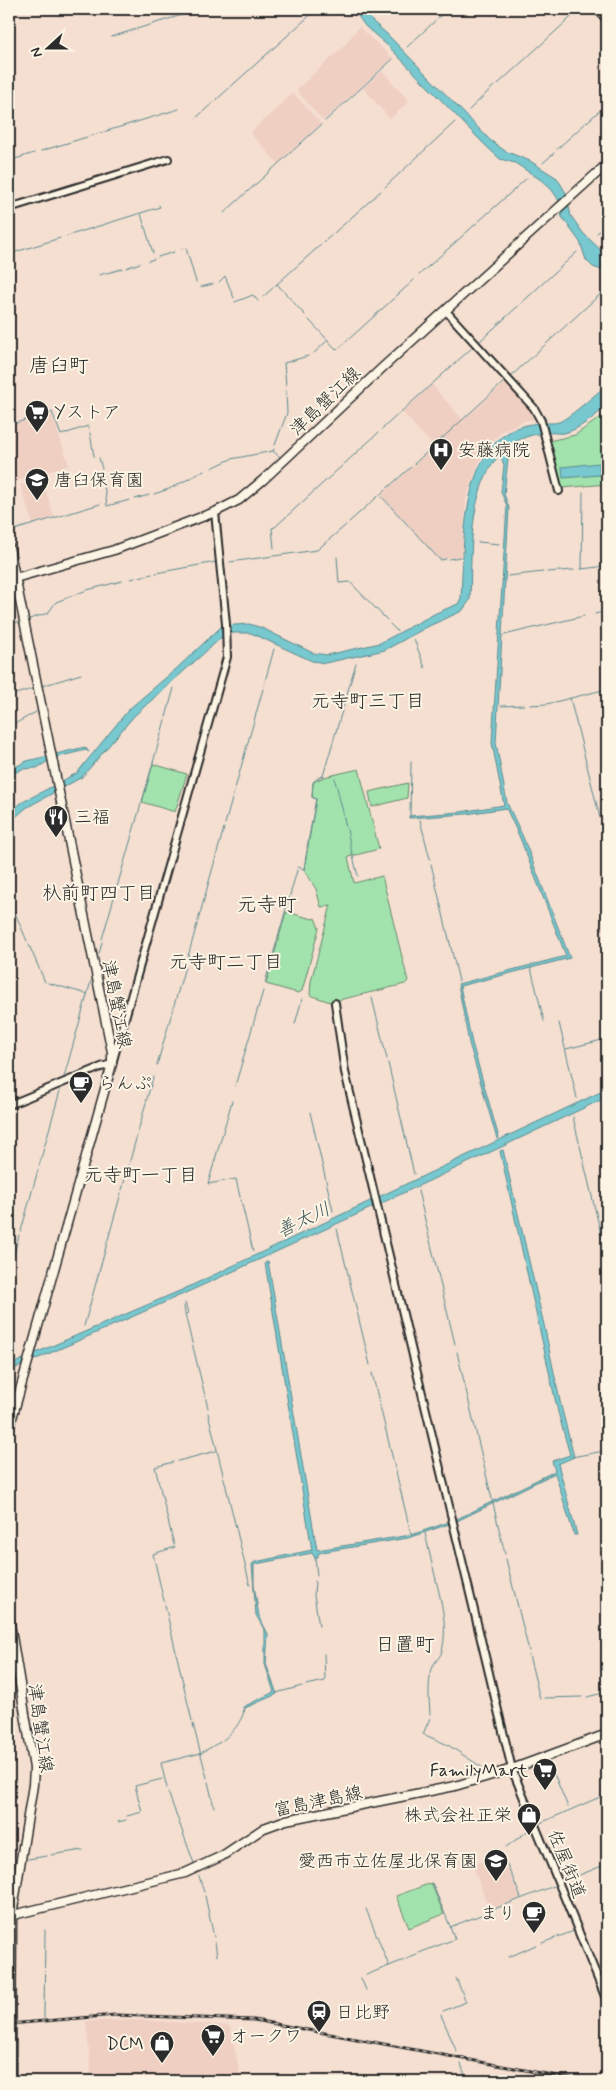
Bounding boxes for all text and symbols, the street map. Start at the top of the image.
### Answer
north arrow [22,22,72,72]
text: N [27,45,47,60]
district label: 唐臼町 [29,353,89,380]
street label: 津島蟹江線 [285,362,366,442]
supermarket icon: Yストア [24,399,50,433]
place label: Yストア [54,401,121,425]
hospital icon: 安藤病院 [428,437,454,471]
place label: 安藤病院 [458,439,530,463]
school or university icon: 唐臼保育園 [24,467,50,501]
place label: 唐臼保育園 [54,469,144,493]
district label: 元寺町三丁目 [311,689,425,714]
restaurant icon: 三福 [43,804,69,838]
place label: 三福 [74,806,110,830]
district label: 杁前町四丁目 [42,881,156,906]
district label: 元寺町 [237,892,297,919]
district label: 元寺町二丁目 [169,950,283,975]
street label: 津島蟹江線 [96,958,136,1051]
cafe icon: らんぷ [68,1070,94,1104]
place label: らんぷ [98,1072,152,1096]
district label: 元寺町一丁目 [84,1163,198,1188]
water label: 善太川 [273,1197,335,1244]
district label: 日置町 [375,1632,435,1659]
street label: 津島蟹江線 [22,1682,58,1774]
supermarket icon: FamilyMart [532,1757,558,1791]
place label: FamilyMart [430,1759,528,1783]
street label: 富島津島線 [272,1781,365,1823]
shop icon: 株式会社正栄 [516,1802,542,1836]
place label: 株式会社正栄 [404,1804,512,1828]
street label: 佐屋街道 [541,1827,591,1902]
school or university icon: 愛西市立佐屋北保育園 [483,1848,509,1882]
place label: 愛西市立佐屋北保育園 [298,1850,478,1874]
cafe icon: まり [521,1900,547,1934]
place label: まり [480,1902,516,1926]
station icon: 日比野 [306,1999,332,2033]
place label: 日比野 [336,2001,390,2025]
supermarket icon: オークワ [200,2023,226,2057]
place label: オークワ [230,2025,302,2049]
shop icon: DCM [149,2030,175,2064]
place label: DCM [106,2032,144,2056]

